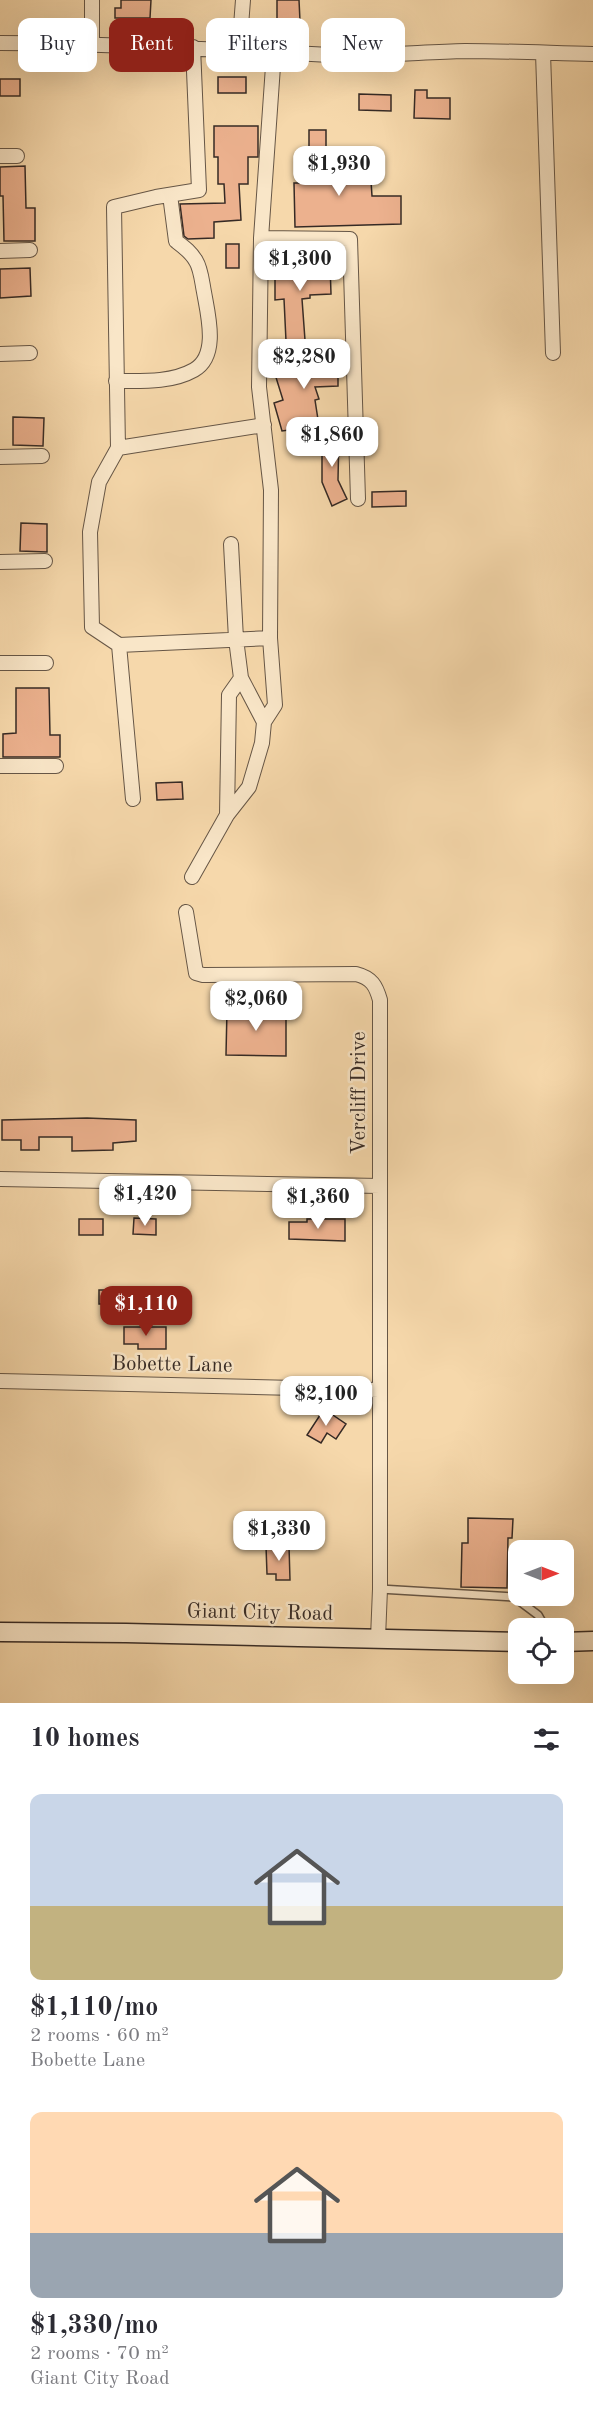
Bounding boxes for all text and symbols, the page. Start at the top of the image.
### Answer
chip: Buy [18,18,97,72]
chip: Rent [109,18,194,72]
chip: Filters [206,18,309,72]
chip: New [321,18,405,72]
pin: $1,930 [290,146,388,197]
text: $1,930 [307,155,371,175]
pin: $1,300 [251,241,349,292]
text: $1,300 [268,250,332,270]
pin: $2,280 [255,339,353,390]
text: $2,280 [272,348,336,368]
pin: $1,860 [283,417,381,468]
text: $1,860 [300,426,364,446]
pin: $2,060 [207,981,305,1032]
text: $2,060 [224,990,288,1010]
street label: Vercliff Drive [349,1031,370,1155]
pin: $1,420 [96,1176,194,1227]
pin: $1,360 [269,1179,367,1230]
text: $1,420 [113,1185,177,1205]
text: $1,360 [286,1188,350,1208]
pin: $1,110 [97,1286,195,1337]
text: $1,110 [114,1295,178,1315]
street label: Bobette Lane [111,1353,233,1377]
pin: $2,100 [277,1376,375,1427]
text: $2,100 [294,1385,358,1405]
pin: $1,330 [230,1511,328,1562]
text: $1,330 [247,1520,311,1540]
north arrow [508,1540,574,1606]
map controls [508,1540,574,1684]
street label: Giant City Road [187,1601,334,1625]
button: locate [508,1618,574,1684]
icon: filters [530,1723,563,1756]
text: 10 homes [30,1726,139,1752]
icon: home [243,1833,351,1941]
text: $1,110/mo [30,1995,158,2021]
text: 2 rooms · 60 m² [30,2026,169,2046]
text: Bobette Lane [30,2051,145,2071]
icon: home [243,2151,351,2259]
text: $1,330/mo [30,2313,158,2339]
text: 2 rooms · 70 m² [30,2344,169,2364]
text: Giant City Road [30,2369,170,2389]

